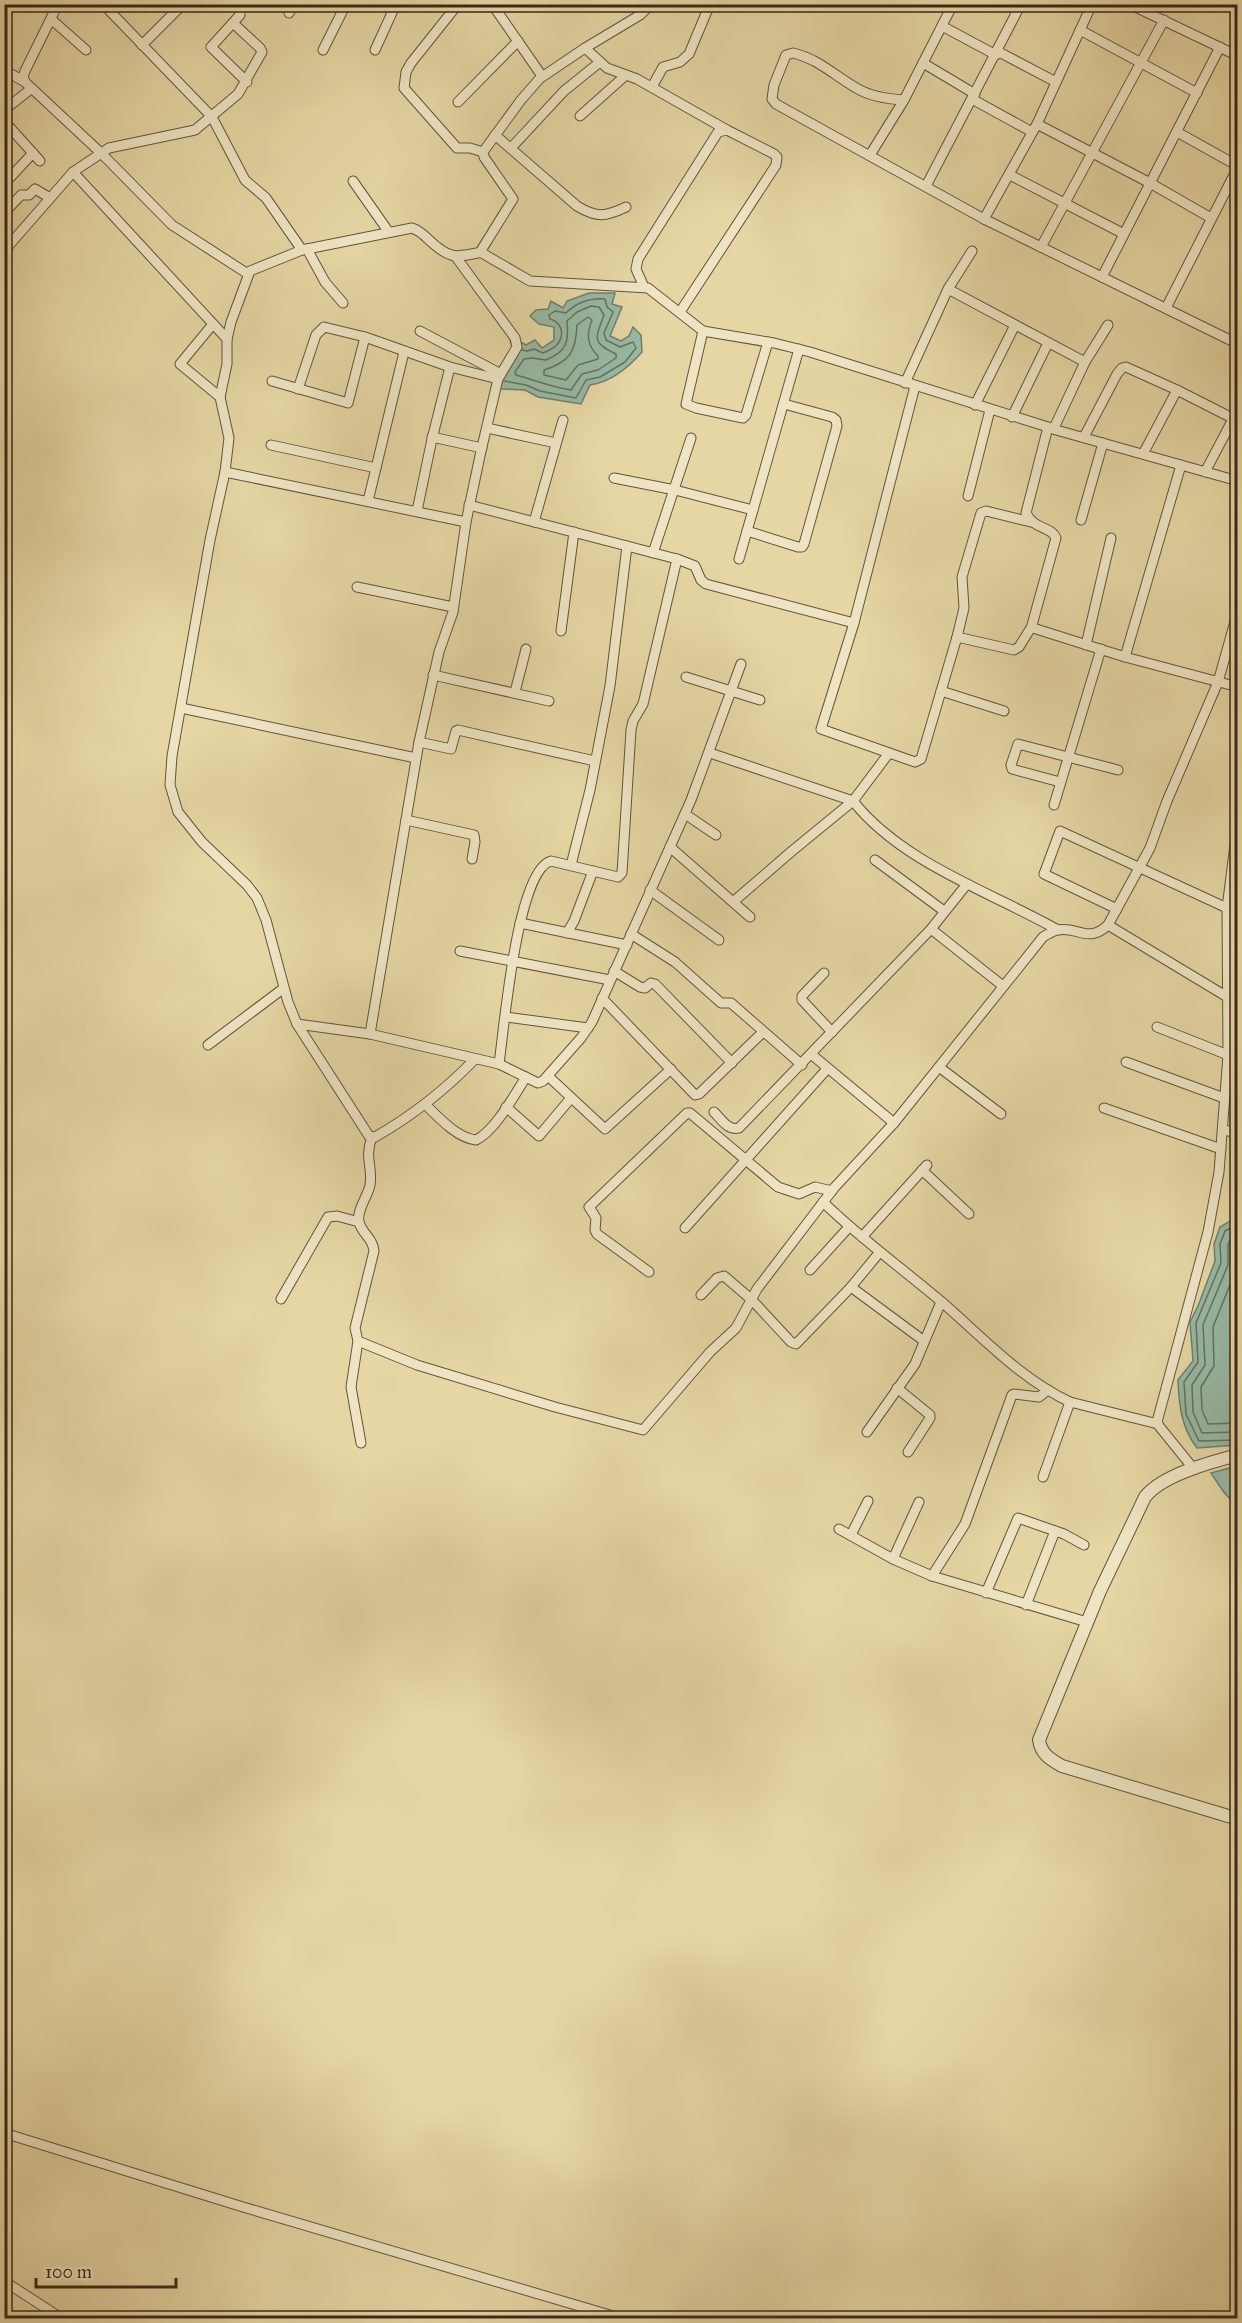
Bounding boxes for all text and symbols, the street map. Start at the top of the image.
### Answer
scale bar [36,2251,176,2289]
text: 100 m [45,2261,92,2283]

